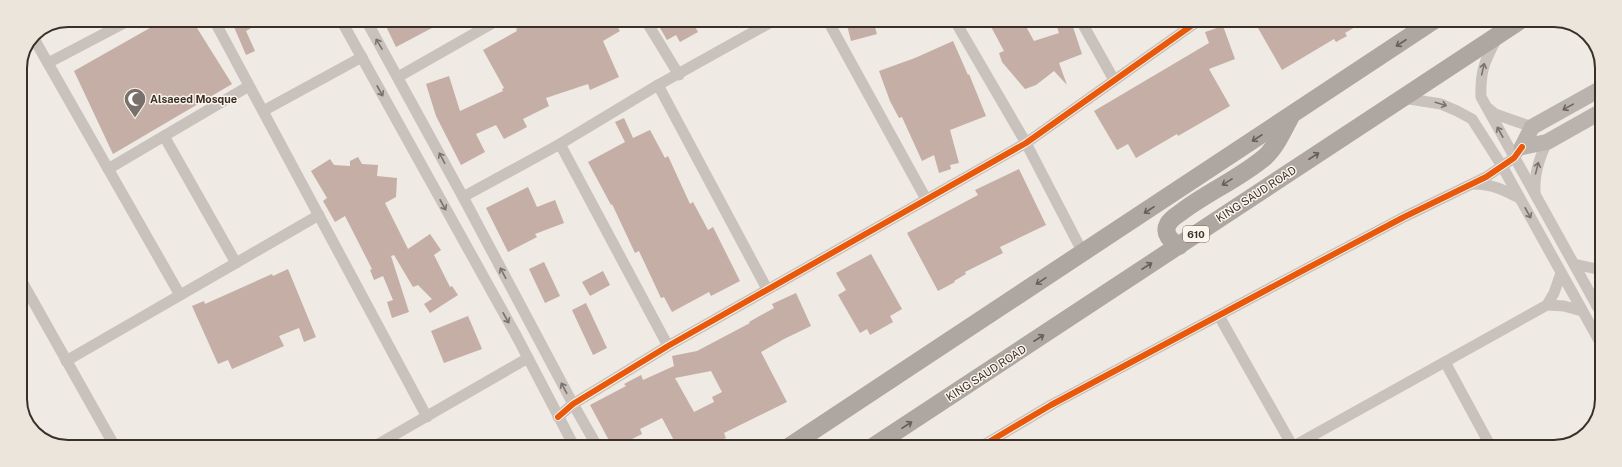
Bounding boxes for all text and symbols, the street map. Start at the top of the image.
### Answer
one-way arrow [375,38,383,50]
one-way arrow [1396,39,1407,47]
one-way arrow [1480,62,1488,75]
one-way arrow [377,85,385,97]
mosque icon: Alsaeed Mosque [122,86,148,119]
place label: Alsaeed Mosque [150,93,237,105]
one-way arrow [1434,101,1447,108]
one-way arrow [1562,104,1574,112]
one-way arrow [1496,126,1503,138]
one-way arrow [1252,134,1263,142]
one-way arrow [438,152,445,164]
one-way arrow [1308,152,1319,160]
one-way arrow [1534,162,1541,175]
street label: KING SAUD ROAD [1214,164,1298,224]
one-way arrow [1221,178,1232,187]
one-way arrow [440,199,448,211]
one-way arrow [1143,206,1155,214]
one-way arrow [1525,207,1532,219]
road number: 610 [1183,226,1209,242]
one-way arrow [1141,262,1152,270]
one-way arrow [499,267,506,279]
one-way arrow [1035,277,1046,285]
one-way arrow [503,312,511,324]
one-way arrow [1033,334,1044,342]
street label: KING SAUD ROAD [944,343,1028,403]
one-way arrow [560,382,567,394]
one-way arrow [901,421,912,429]

